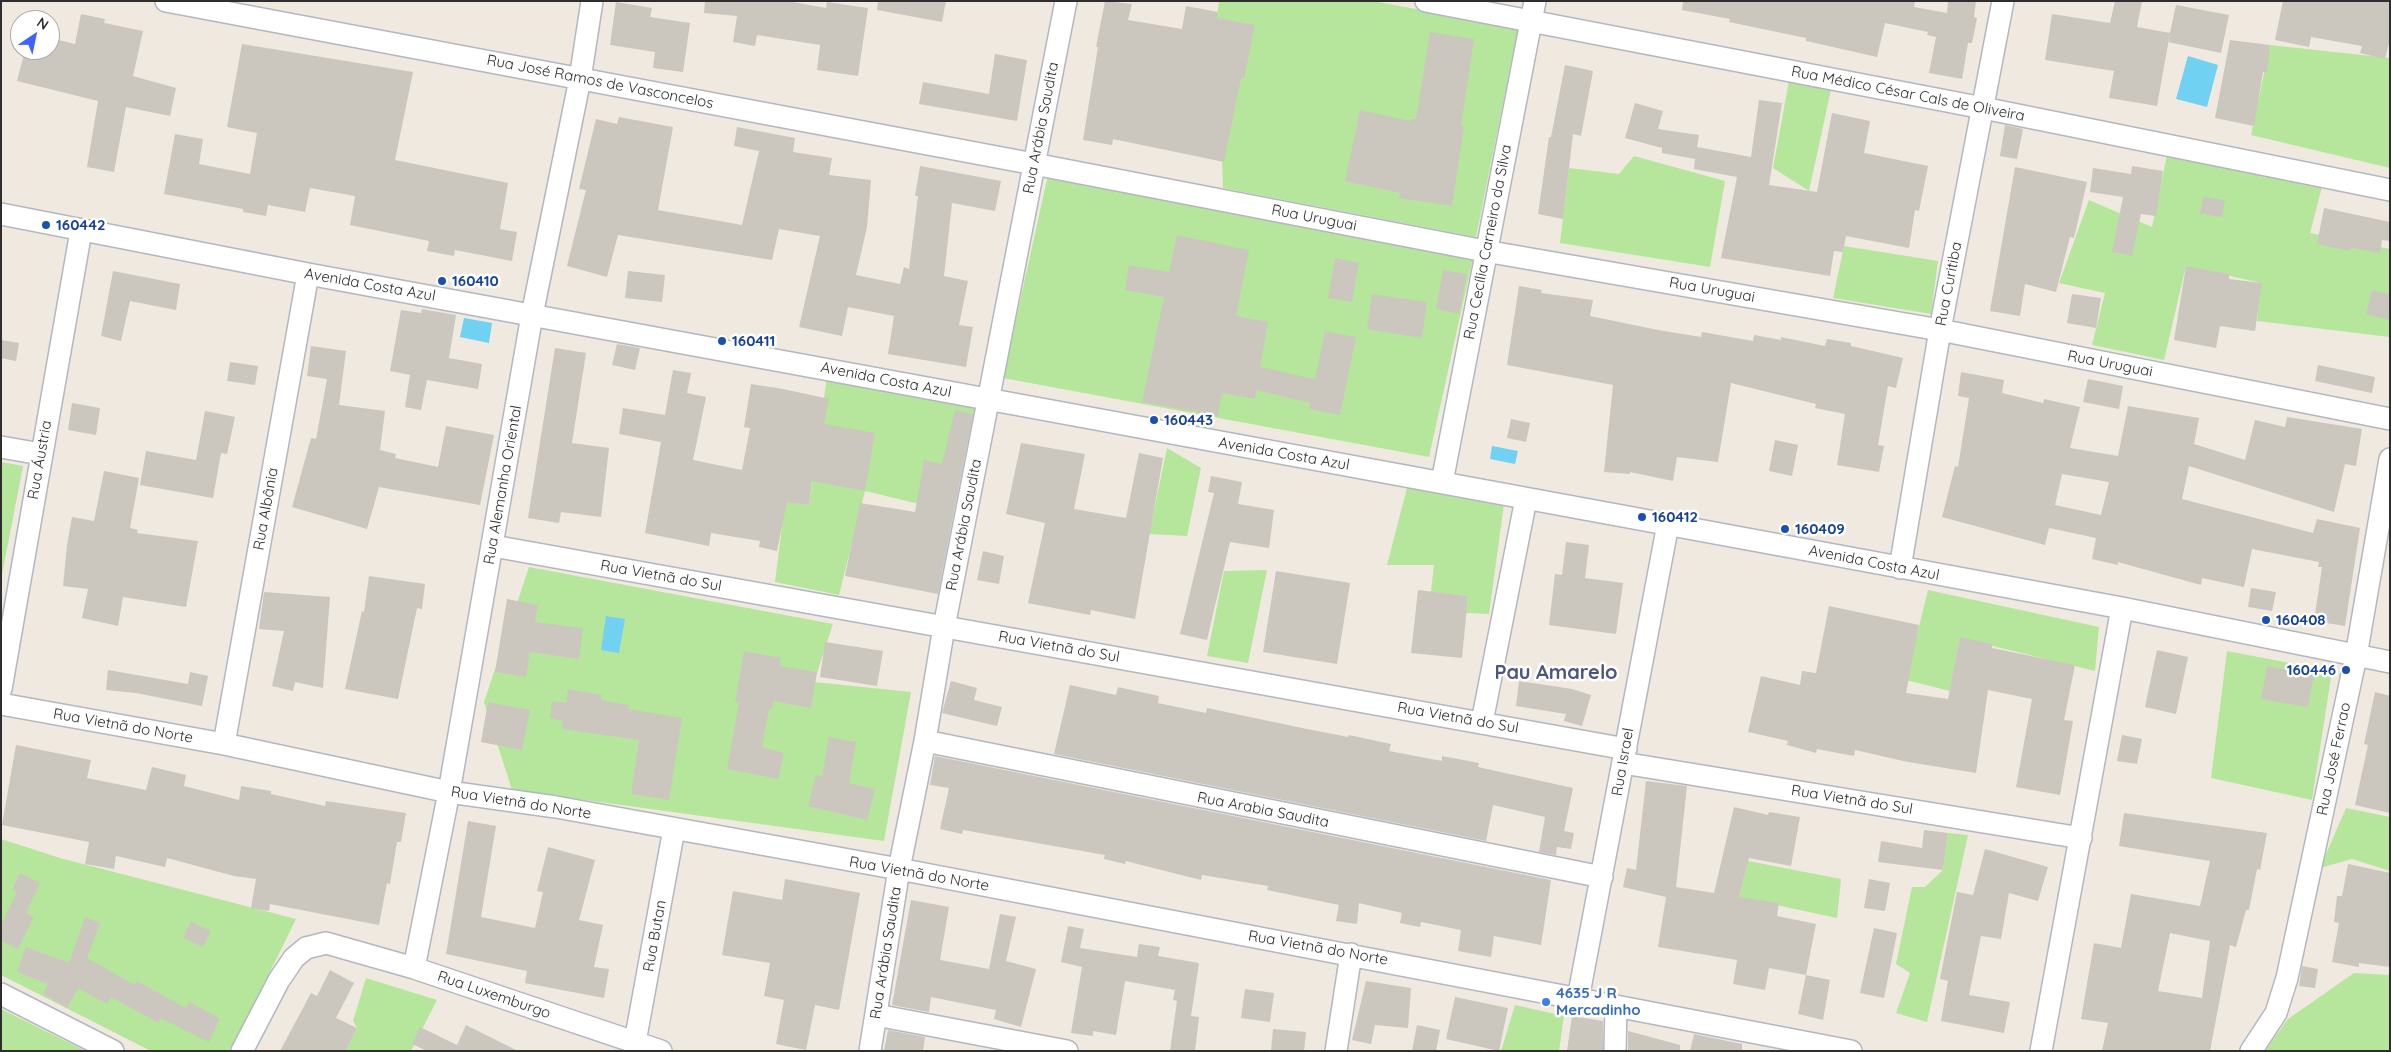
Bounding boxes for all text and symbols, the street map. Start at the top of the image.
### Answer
north arrow [10,10,60,60]
text: N [34,13,52,34]
street label: Rua José Ramos de Vasconcelos [485,51,715,113]
street label: Rua Arábia Saudita [1019,61,1063,195]
street label: Rua Médico César Cals de Oliveira [1790,62,2026,126]
street label: Rua Cecília Carneiro da Silva [1460,143,1516,341]
street label: Rua Uruguai [1270,201,1358,235]
place label: 160442 [56,216,106,234]
marker: 160442 [40,219,52,231]
street label: Rua Curitiba [1932,240,1966,328]
street label: Avenida Costa Azul [303,265,437,305]
place label: 160410 [452,272,499,290]
street label: Rua Uruguai [1668,274,1756,306]
marker: 160410 [436,275,448,287]
place label: 160411 [732,332,775,350]
marker: 160411 [716,335,728,347]
street label: Rua Uruguai [2066,347,2154,381]
street label: Avenida Costa Azul [819,358,953,402]
street label: Rua Alemanha Oriental [480,404,526,566]
place label: 160443 [1164,411,1213,429]
marker: 160443 [1148,414,1160,426]
street label: Rua Áustria [24,419,56,501]
street label: Avenida Costa Azul [1217,434,1351,474]
street label: Rua Arábia Saudita [942,458,986,592]
street label: Rua Albânia [250,466,282,552]
place label: 160412 [1652,508,1698,526]
marker: 160412 [1636,511,1648,523]
place label: 160409 [1795,520,1845,538]
marker: 160409 [1779,523,1791,535]
street label: Avenida Costa Azul [1807,541,1941,585]
street label: Rua Vietnã do Sul [599,556,723,596]
place label: 160408 [2276,611,2326,629]
marker: 160408 [2260,614,2272,626]
street label: Rua Vietnã do Sul [997,627,1121,667]
district label: Pau Amarelo [1494,661,1618,685]
place label: 160446 [2287,661,2336,679]
marker: 160446 [2340,664,2352,676]
street label: Rua Vietnã do Sul [1396,698,1520,738]
street label: Rua José Ferrao [2313,701,2355,817]
street label: Rua Vietnã do Norte [52,705,194,747]
street label: Rua Israel [1608,726,1638,798]
street label: Rua Vietnã do Sul [1790,781,1914,819]
street label: Rua Vietnã do Norte [450,783,592,823]
street label: Rua Arabia Saudita [1196,788,1330,832]
street label: Rua Vietnã do Norte [848,853,990,895]
street label: Rua Arábia Saudita [867,885,905,1021]
street label: Rua Butan [640,899,670,973]
street label: Rua Vietnã do Norte [1247,927,1389,969]
street label: Rua Luxemburgo [435,967,553,1023]
place label: 4635 J R Mercadinho [1556,984,1641,1019]
marker: 4635 J R Mercadinho [1540,996,1552,1008]

